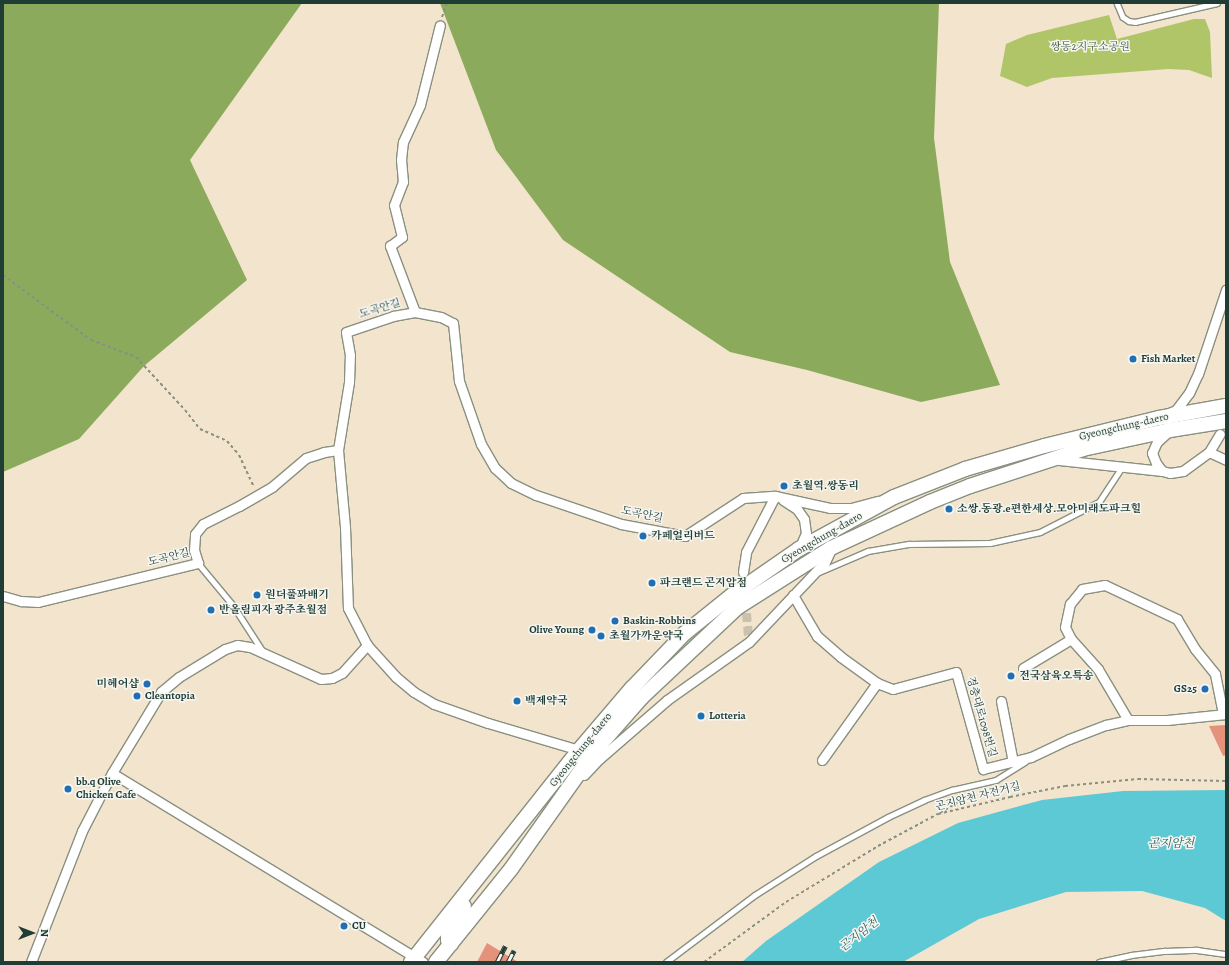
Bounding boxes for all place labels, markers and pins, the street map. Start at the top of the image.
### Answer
place label: Fish Market [1141,352,1195,366]
marker: Fish Market [1128,354,1138,364]
place label: 초월역.쌍동리 [792,479,859,493]
marker: 초월역.쌍동리 [779,481,789,491]
place label: 소쌍.동광.e편한세상.모아미래도파크힐 [957,502,1141,516]
marker: 소쌍.동광.e편한세상.모아미래도파크힐 [944,504,954,514]
place label: 카페얼리버드 [651,529,715,543]
marker: 카페얼리버드 [638,531,648,541]
place label: 파크랜드 곤지암점 [660,576,747,590]
marker: 파크랜드 곤지암점 [647,578,657,588]
place label: 원더풀꽈배기 [265,588,329,602]
marker: 원더풀꽈배기 [252,590,262,600]
place label: 반올림피자 광주초월점 [219,603,327,617]
marker: 반올림피자 광주초월점 [206,605,216,615]
place label: Baskin-Robbins [623,614,696,628]
marker: Baskin-Robbins [610,616,620,626]
place label: Olive Young [529,623,584,637]
marker: Olive Young [587,625,597,635]
place label: 초월가까운약국 [609,629,683,643]
marker: 초월가까운약국 [596,631,606,641]
place label: 전국삼육오특송 [1019,669,1093,683]
marker: 전국삼육오특송 [1006,671,1016,681]
place label: 미헤어샵 [96,677,139,691]
marker: 미헤어샵 [142,679,152,689]
place label: GS25 [1174,682,1197,696]
marker: GS25 [1200,684,1210,694]
place label: Cleantopia [145,689,195,703]
marker: Cleantopia [132,691,142,701]
place label: 백제약국 [525,694,568,708]
marker: 백제약국 [512,696,522,706]
place label: Lotteria [709,709,746,723]
marker: Lotteria [696,711,706,721]
place label: bb.q Olive Chicken Cafe [76,776,136,802]
marker: bb.q Olive Chicken Cafe [63,784,73,794]
place label: CU [352,919,366,933]
marker: CU [339,921,349,931]

